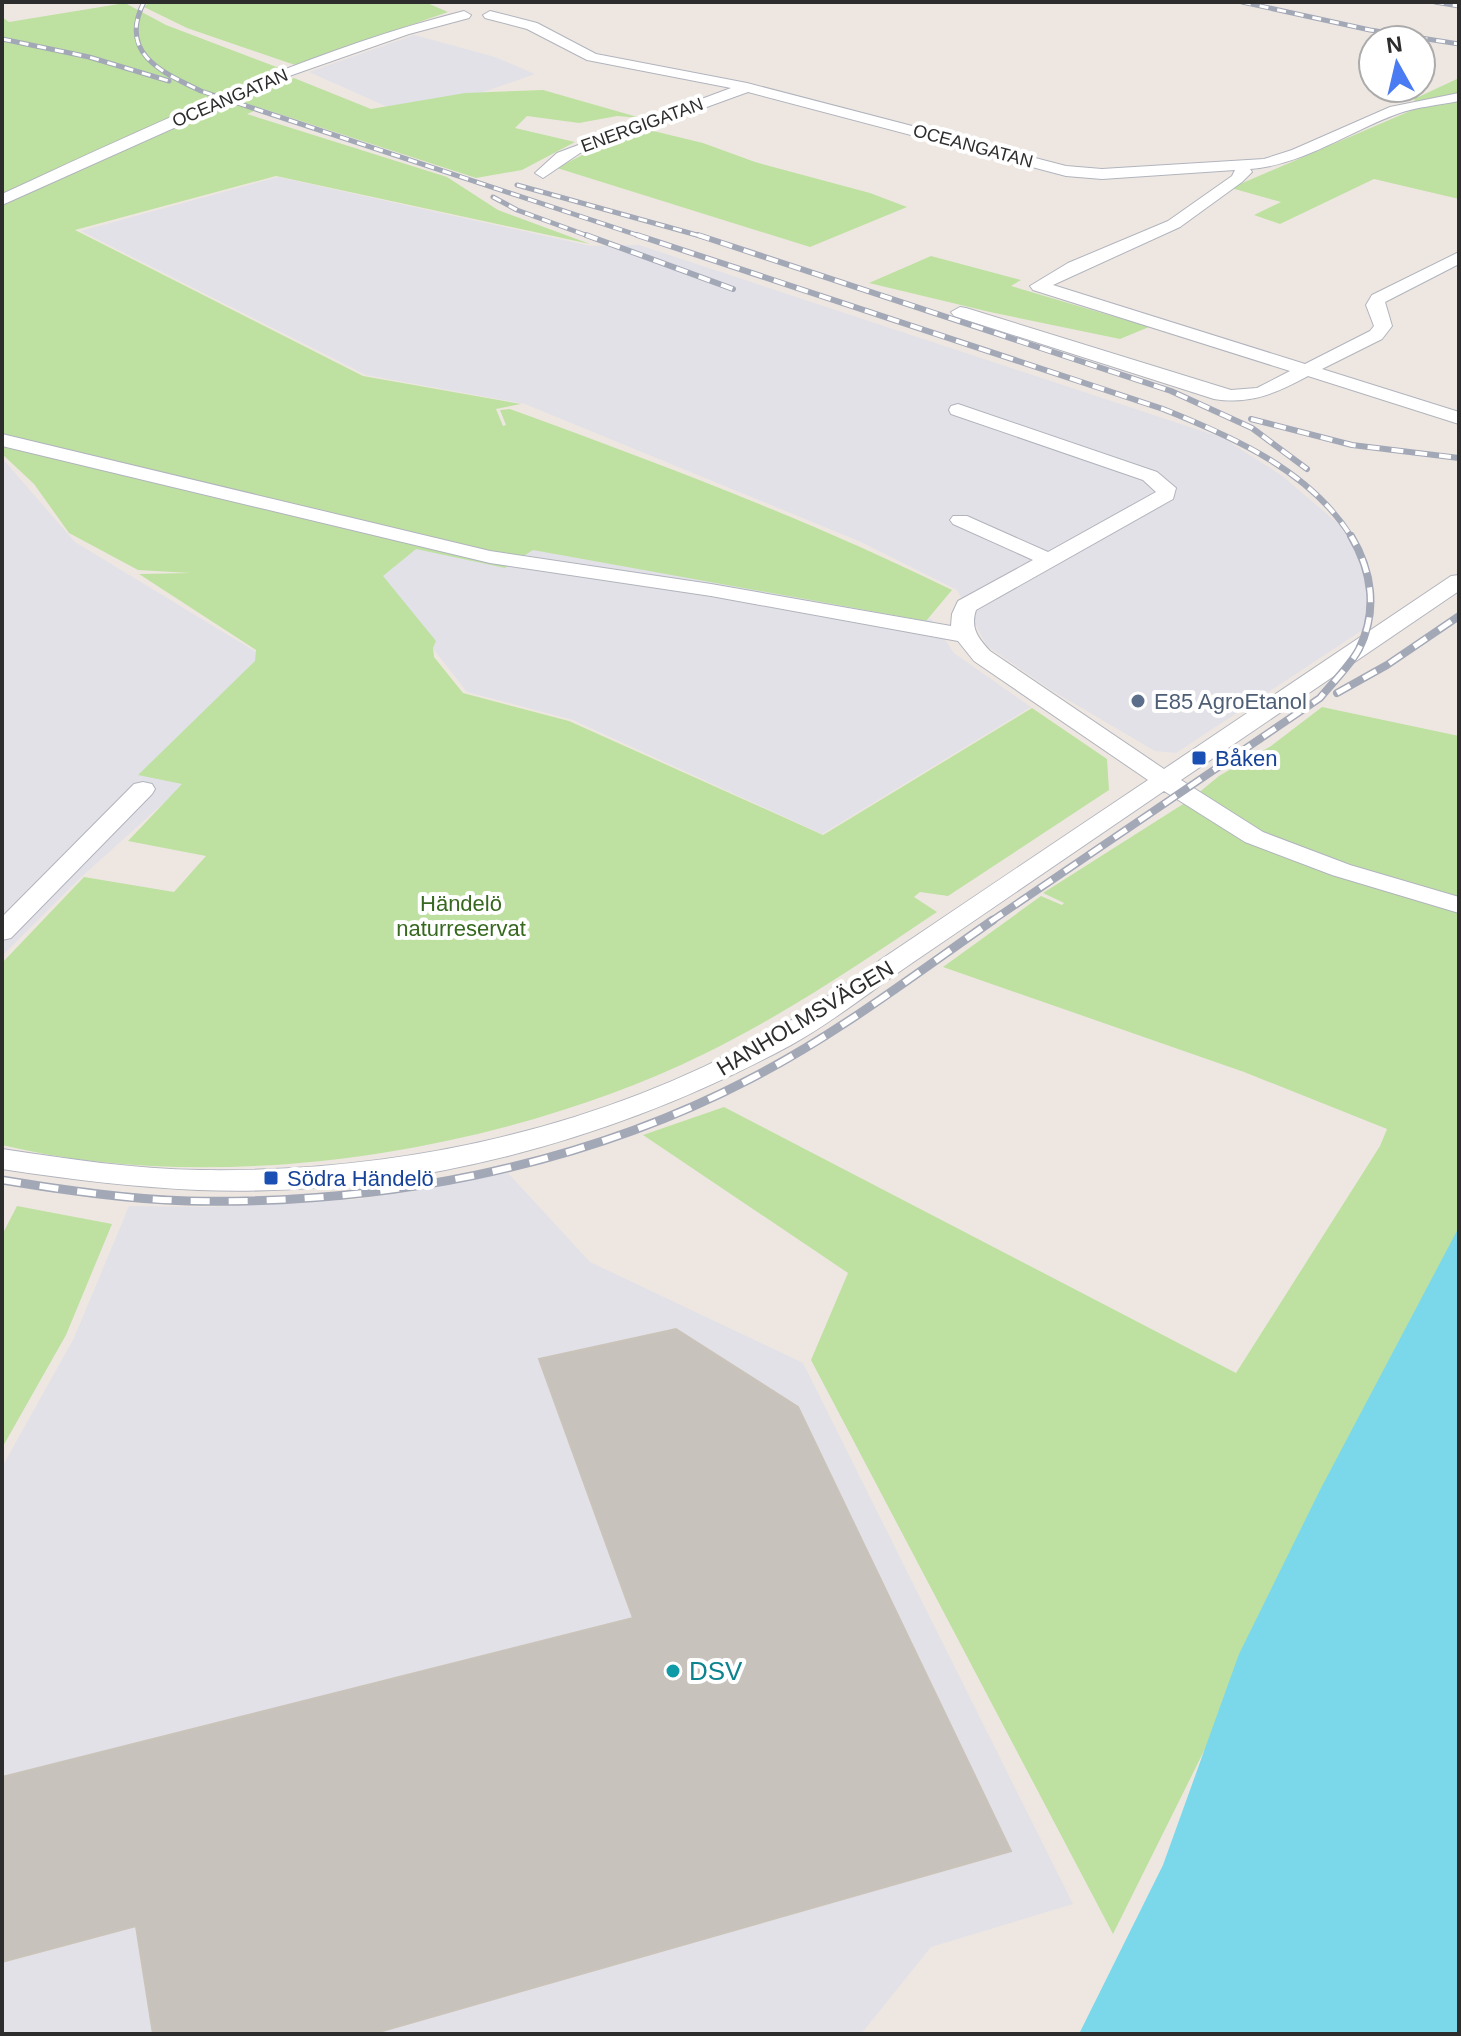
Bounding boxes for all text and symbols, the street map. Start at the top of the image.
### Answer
north arrow [1357,24,1437,104]
text: N [1385,31,1404,58]
street label: OCEANGATAN [169,65,291,131]
street label: ENERGIGATAN [578,94,706,156]
street label: OCEANGATAN [911,120,1035,172]
place label: E85 AgroEtanol [1154,689,1307,714]
marker: E85 AgroEtanol [1129,692,1147,710]
place label: Båken [1215,746,1277,771]
marker: Båken [1190,749,1208,767]
park label: Händelö naturreservat [396,891,526,941]
street label: HANHOLMSVÄGEN [712,955,898,1081]
place label: Södra Händelö [287,1166,434,1191]
marker: Södra Händelö [262,1169,280,1187]
place label: DSV [689,1656,743,1686]
marker: DSV [664,1662,682,1680]

